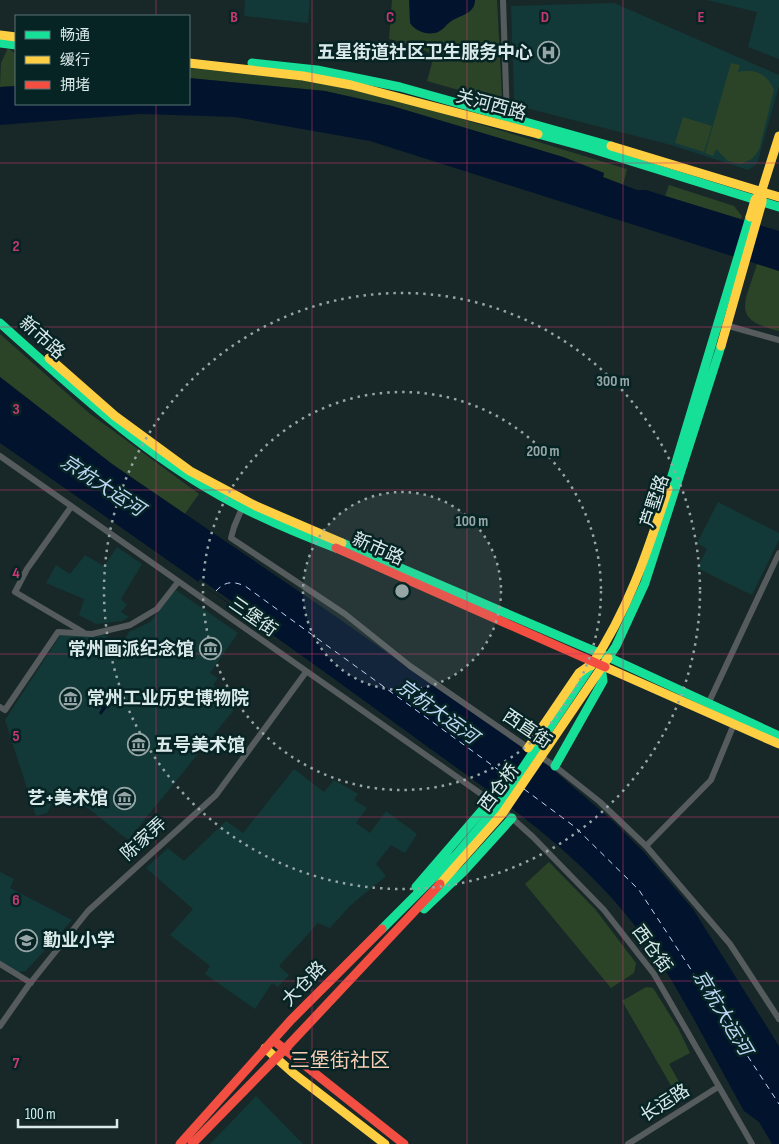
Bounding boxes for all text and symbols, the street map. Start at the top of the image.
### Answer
text: B [230,8,238,27]
text: C [386,8,394,27]
text: D [541,8,549,27]
text: E [698,8,705,27]
legend [15,15,190,105]
text: 畅通 [60,26,90,45]
hospital icon: 五星街道社区卫生服务中心 [537,40,561,64]
place label: 五星街道社区卫生服务中心 [317,42,533,63]
text: 缓行 [60,51,90,70]
text: 拥堵 [60,76,90,95]
street label: 关河西路 [454,86,528,124]
text: 2 [12,237,20,256]
street label: 新市路 [15,312,69,364]
text: 300 m [596,372,630,391]
text: 3 [12,400,20,419]
text: 200 m [526,442,560,461]
water label: 京杭大运河 [56,450,151,524]
street label: 芦墅路 [637,472,673,530]
text: 100 m [456,512,488,531]
street label: 新市路 [349,528,407,570]
text: 4 [12,564,20,583]
centre of rings [393,582,411,600]
street label: 三堡街 [225,593,281,641]
museum icon: 常州画派纪念馆 [198,637,222,661]
place label: 常州画派纪念馆 [68,638,194,660]
water label: 京杭大运河 [392,675,485,752]
museum icon: 常州工业历史博物院 [59,686,83,710]
place label: 常州工业历史博物院 [87,688,249,709]
street label: 西直街 [499,705,555,753]
text: 5 [12,727,20,746]
museum icon: 五号美术馆 [127,733,151,757]
place label: 五号美术馆 [155,735,245,756]
street label: 西仓桥 [474,760,524,816]
museum icon: 艺+美术馆 [112,786,136,810]
place label: 艺+美术馆 [27,788,108,809]
street label: 陈家弄 [117,813,171,865]
text: 6 [12,891,20,910]
street label: 西仓街 [628,921,676,977]
school or university icon: 勤业小学 [15,928,39,952]
place label: 勤业小学 [43,930,115,951]
street label: 大仓路 [278,957,330,1011]
water label: 京杭大运河 [688,966,758,1063]
district label: 三堡街社区 [290,1049,390,1073]
text: 7 [13,1054,20,1073]
street label: 长运路 [637,1080,693,1126]
scale bar [18,1096,116,1128]
text: 100 m [25,1105,56,1124]

